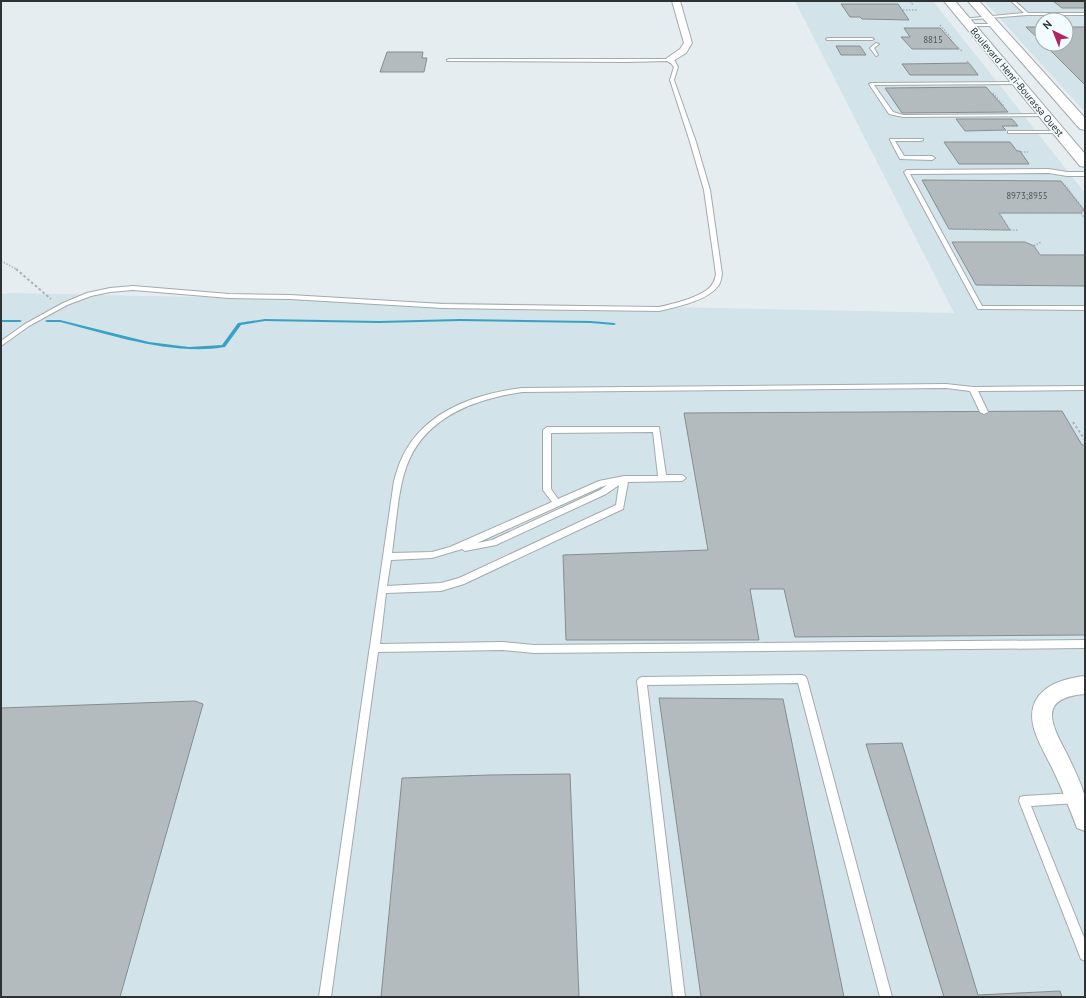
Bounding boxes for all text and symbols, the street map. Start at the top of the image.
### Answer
north arrow [1034,12,1074,52]
text: N [1040,17,1055,32]
street label: Boulevard Henri-Bourassa Ouest [968,25,1067,140]
house number: 8815 [923,34,943,45]
house number: 8973;8955 [1006,190,1048,201]

